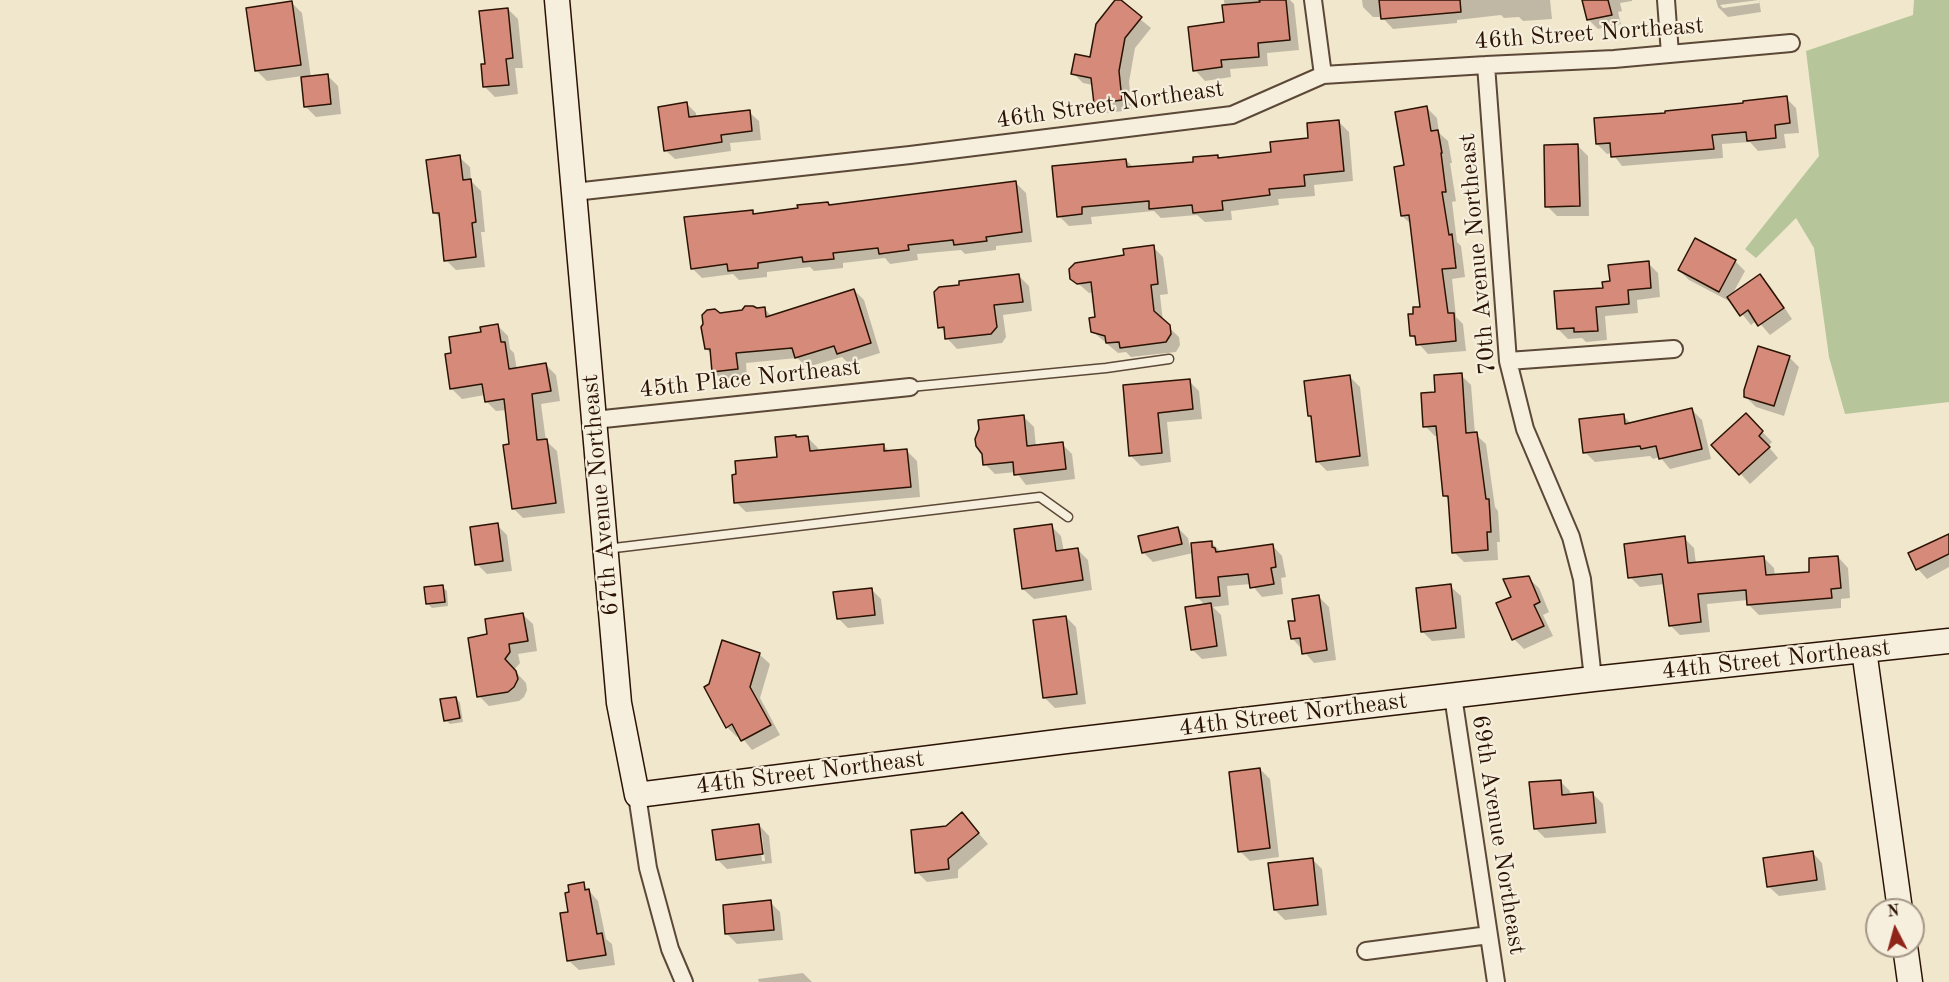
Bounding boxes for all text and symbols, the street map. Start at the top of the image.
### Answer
street label: 46th Street Northeast [1473,12,1705,56]
street label: 46th Street Northeast [994,75,1226,135]
street label: 70th Avenue Northeast [1453,132,1503,376]
street label: 45th Place Northeast [638,353,862,405]
street label: 67th Avenue Northeast [576,373,626,617]
street label: 44th Street Northeast [1660,634,1892,686]
street label: 44th Street Northeast [1177,687,1409,743]
street label: 69th Avenue Northeast [1465,713,1531,957]
street label: 44th Street Northeast [694,745,926,801]
north arrow [1865,898,1925,958]
text: N [1886,903,1900,921]

